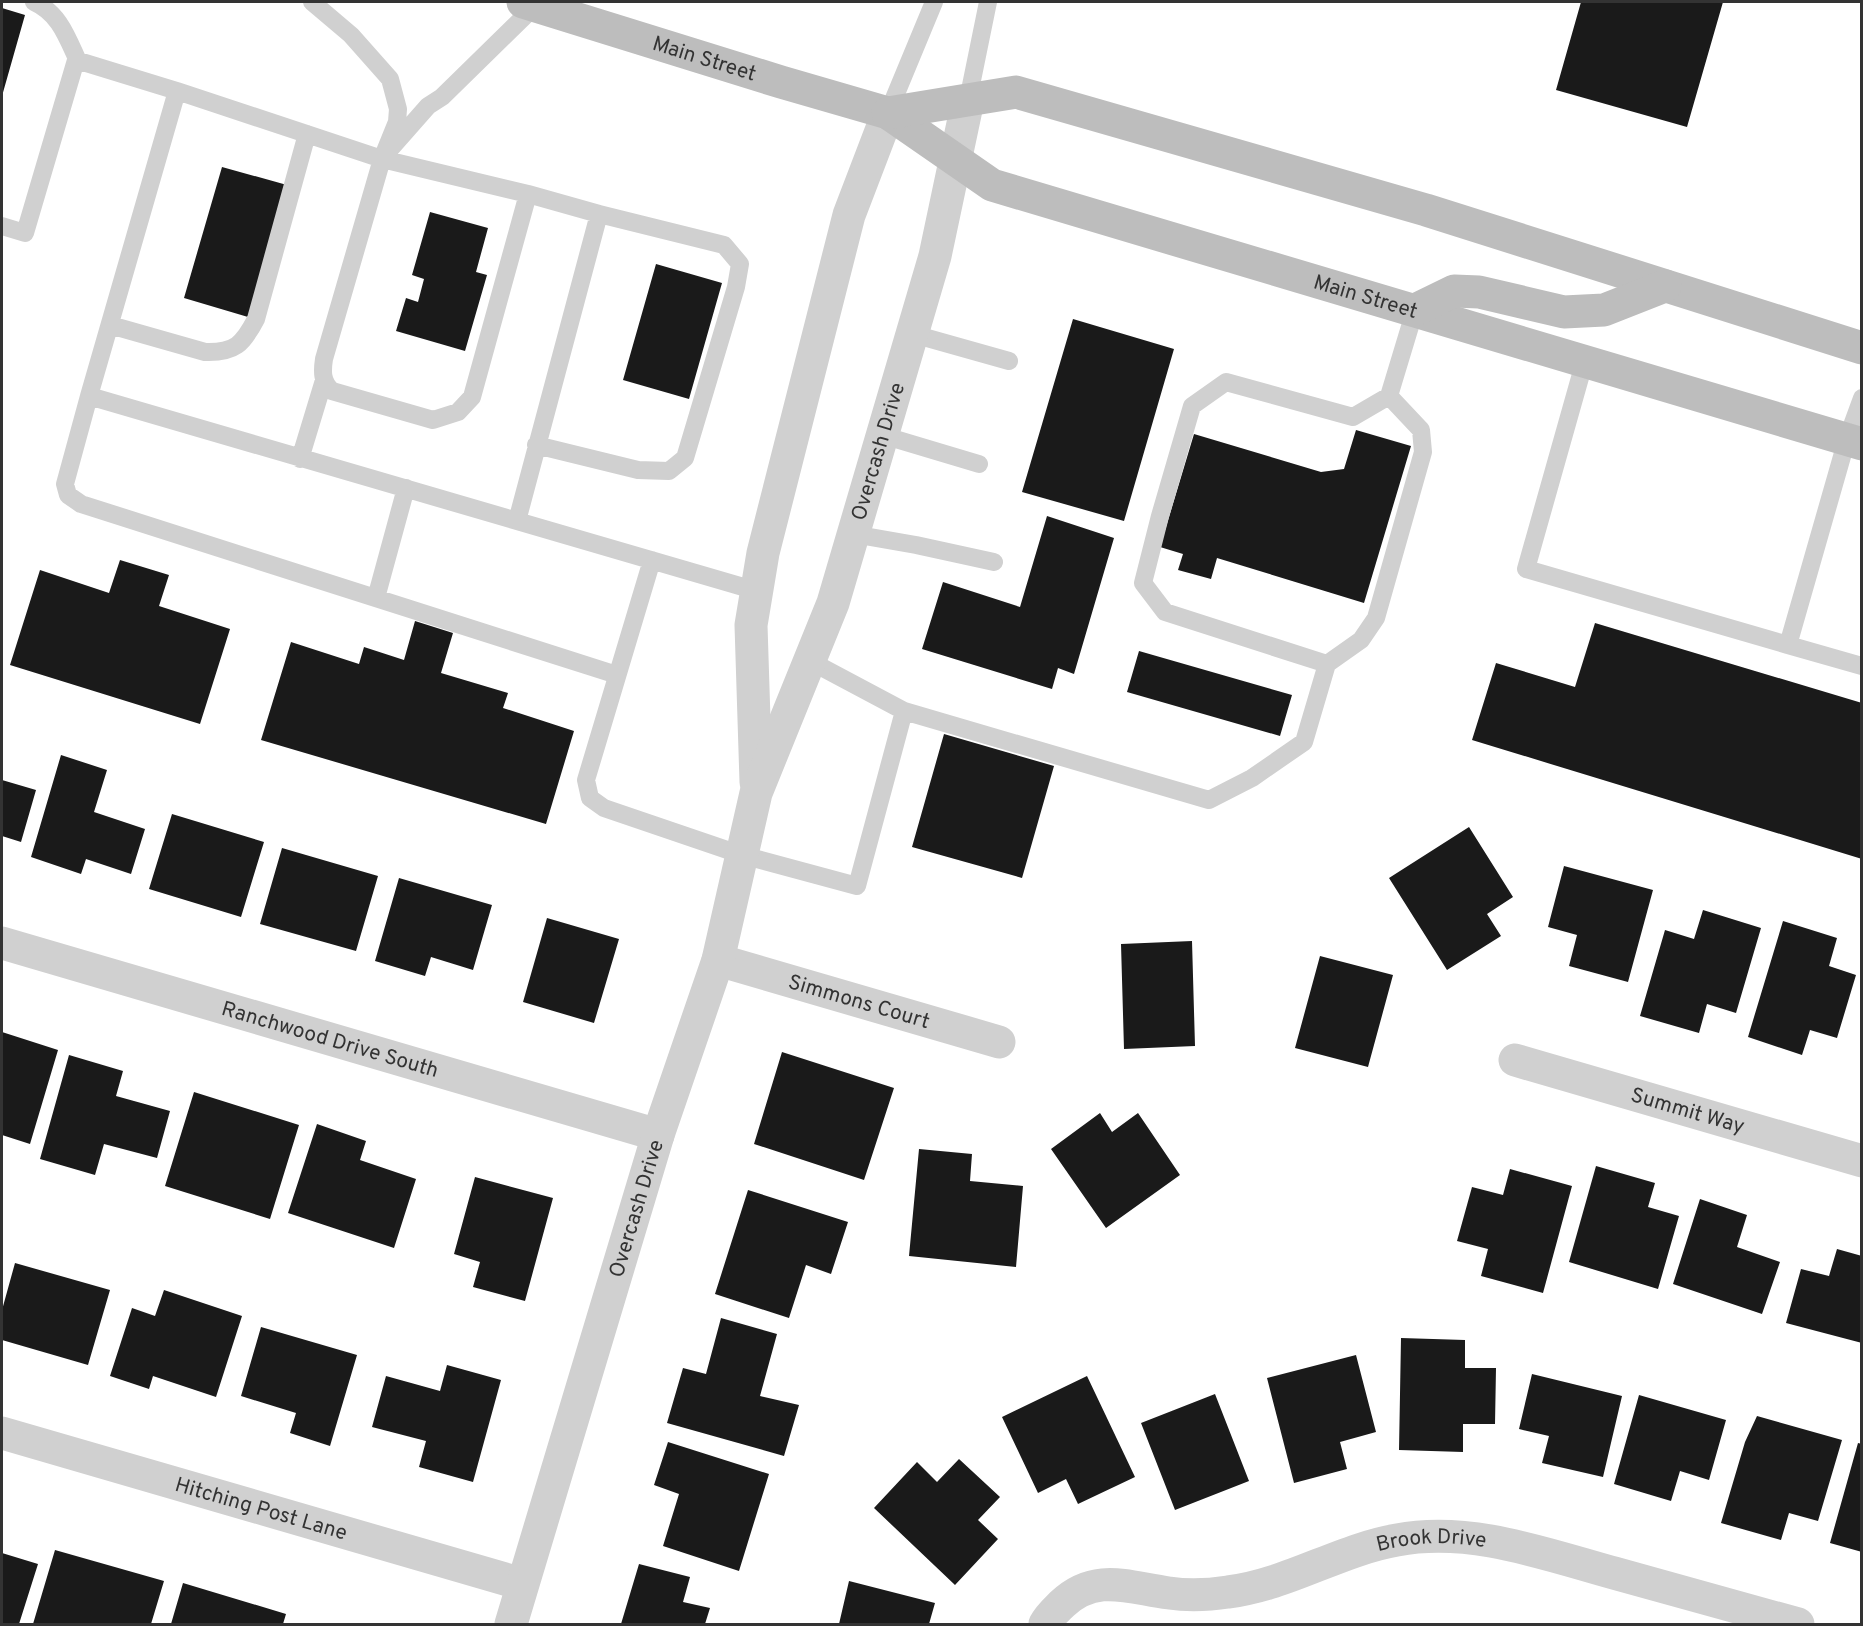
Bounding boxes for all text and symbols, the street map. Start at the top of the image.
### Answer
street label: Main Street [649,31,759,88]
street label: Main Street [1310,269,1421,326]
street label: Overcash Drive [846,379,912,524]
street label: Simmons Court [785,969,933,1036]
street label: Ranchwood Drive South [218,996,442,1085]
street label: Summit Way [1627,1082,1748,1141]
street label: Overcash Drive [604,1137,671,1281]
street label: Hitching Post Lane [172,1472,350,1548]
street label: Brook Drive [1374,1524,1488,1559]

